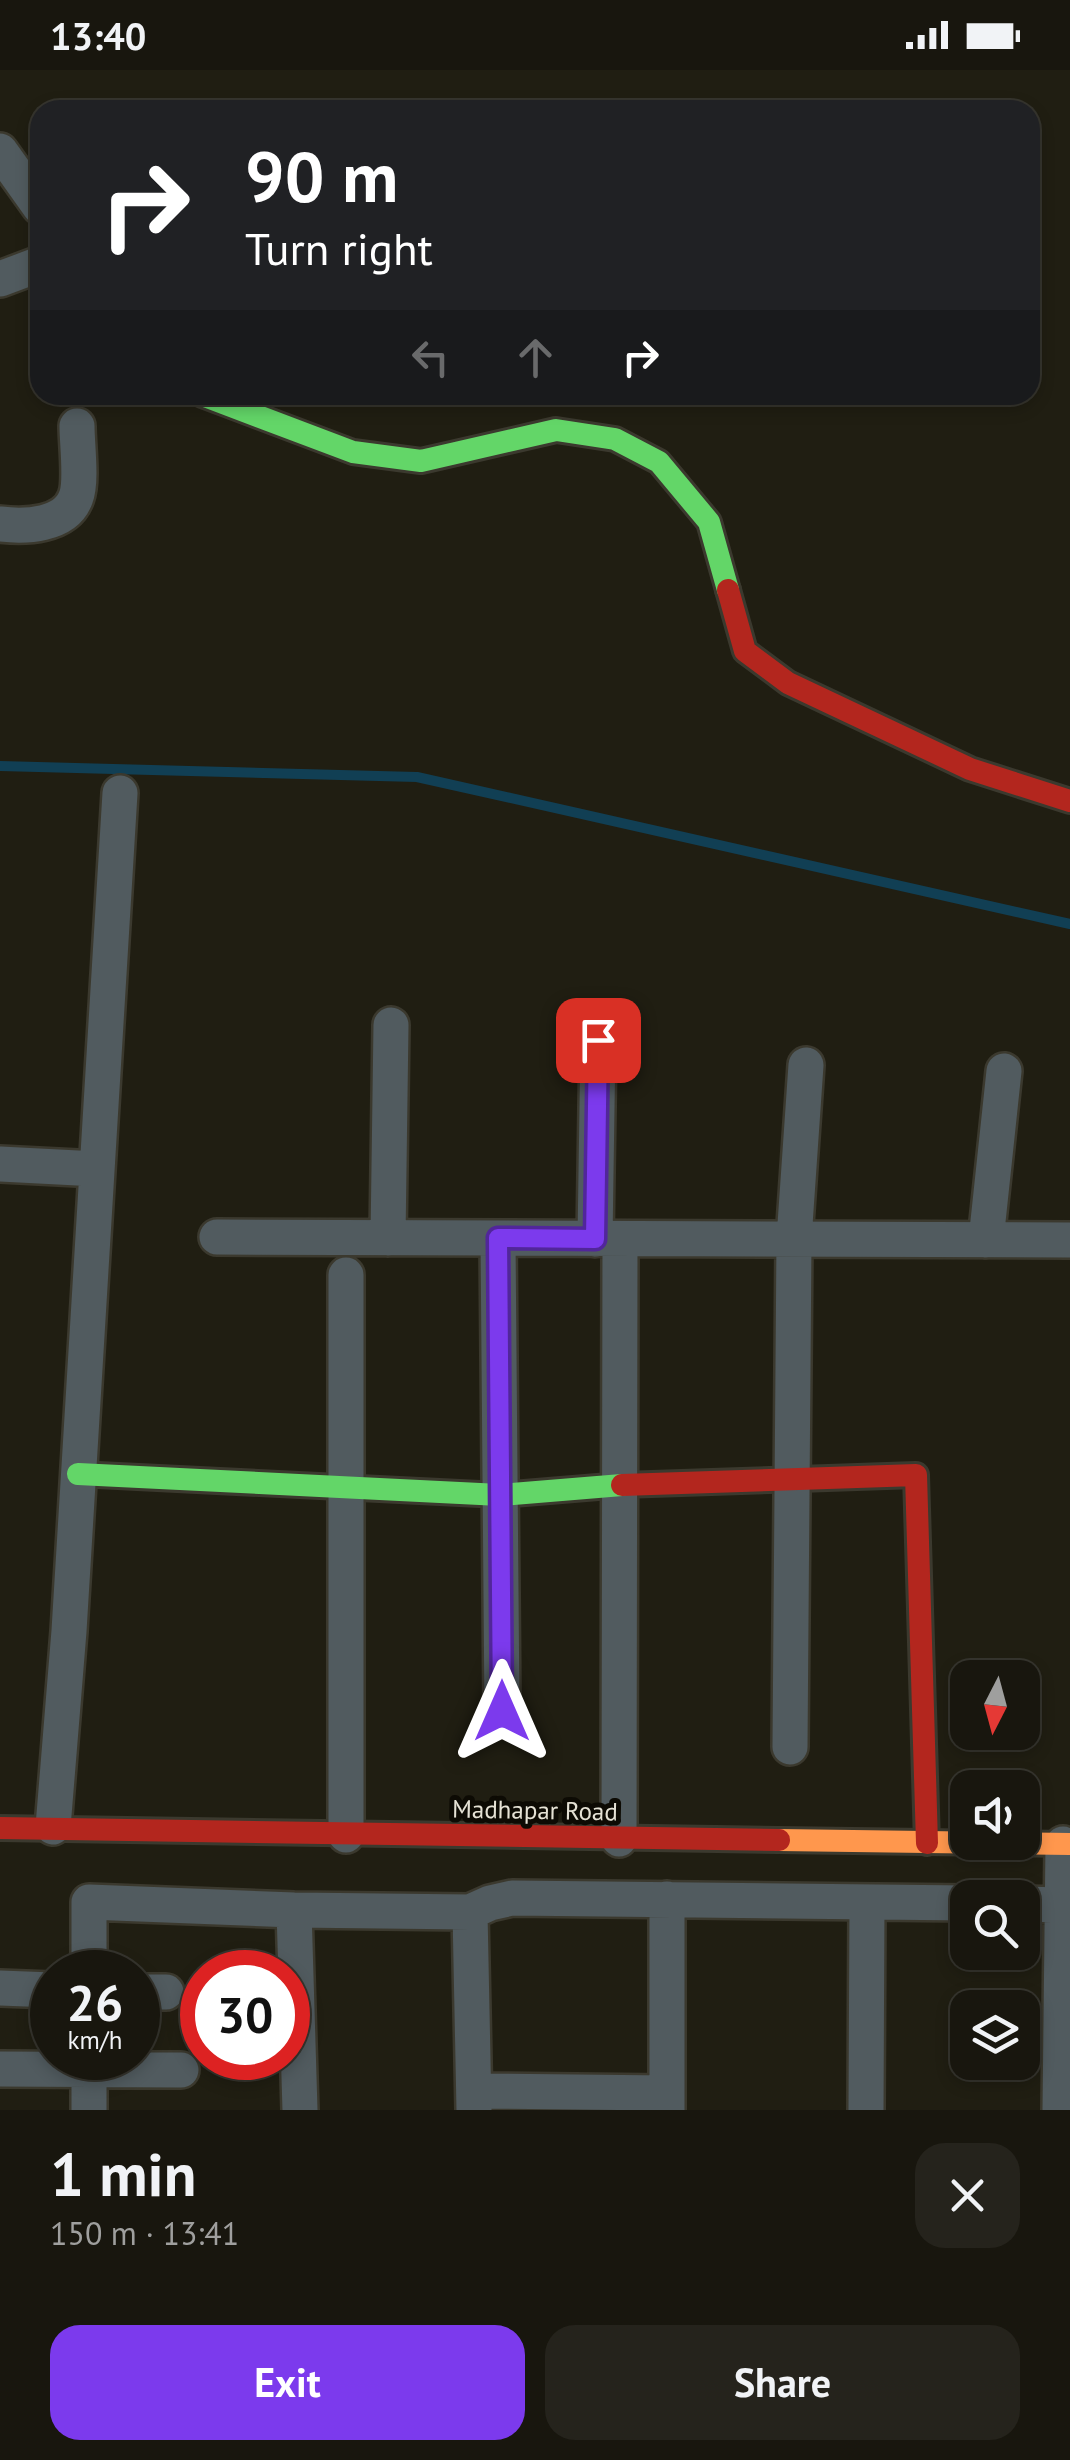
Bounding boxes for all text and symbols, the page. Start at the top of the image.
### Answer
text: 13:40 [50,11,146,60]
text: 90 m [245,131,398,221]
icon: right [80,140,210,270]
text: Turn right [245,219,433,277]
icon: left [403,330,458,385]
icon: ahead [508,330,563,385]
icon: right [613,330,668,385]
pin [556,998,641,1083]
icon: arrive [571,1013,626,1068]
position arrow [450,1659,554,1763]
north arrow [950,1660,1040,1750]
map controls [950,1660,1040,2080]
button: sound [950,1770,1040,1860]
street label: Madhapar Road [452,1793,618,1827]
button: search [950,1880,1040,1970]
speed limit sign: 30 [180,1950,310,2080]
text: 26 [67,1970,123,2035]
button: layers [950,1990,1040,2080]
text: km/h [68,2024,122,2056]
text: 1 min [50,2135,196,2213]
button: close [915,2143,1020,2248]
text: 150 m · 13:41 [50,2212,239,2254]
button: Exit [50,2325,525,2440]
button: Share [545,2325,1020,2440]

